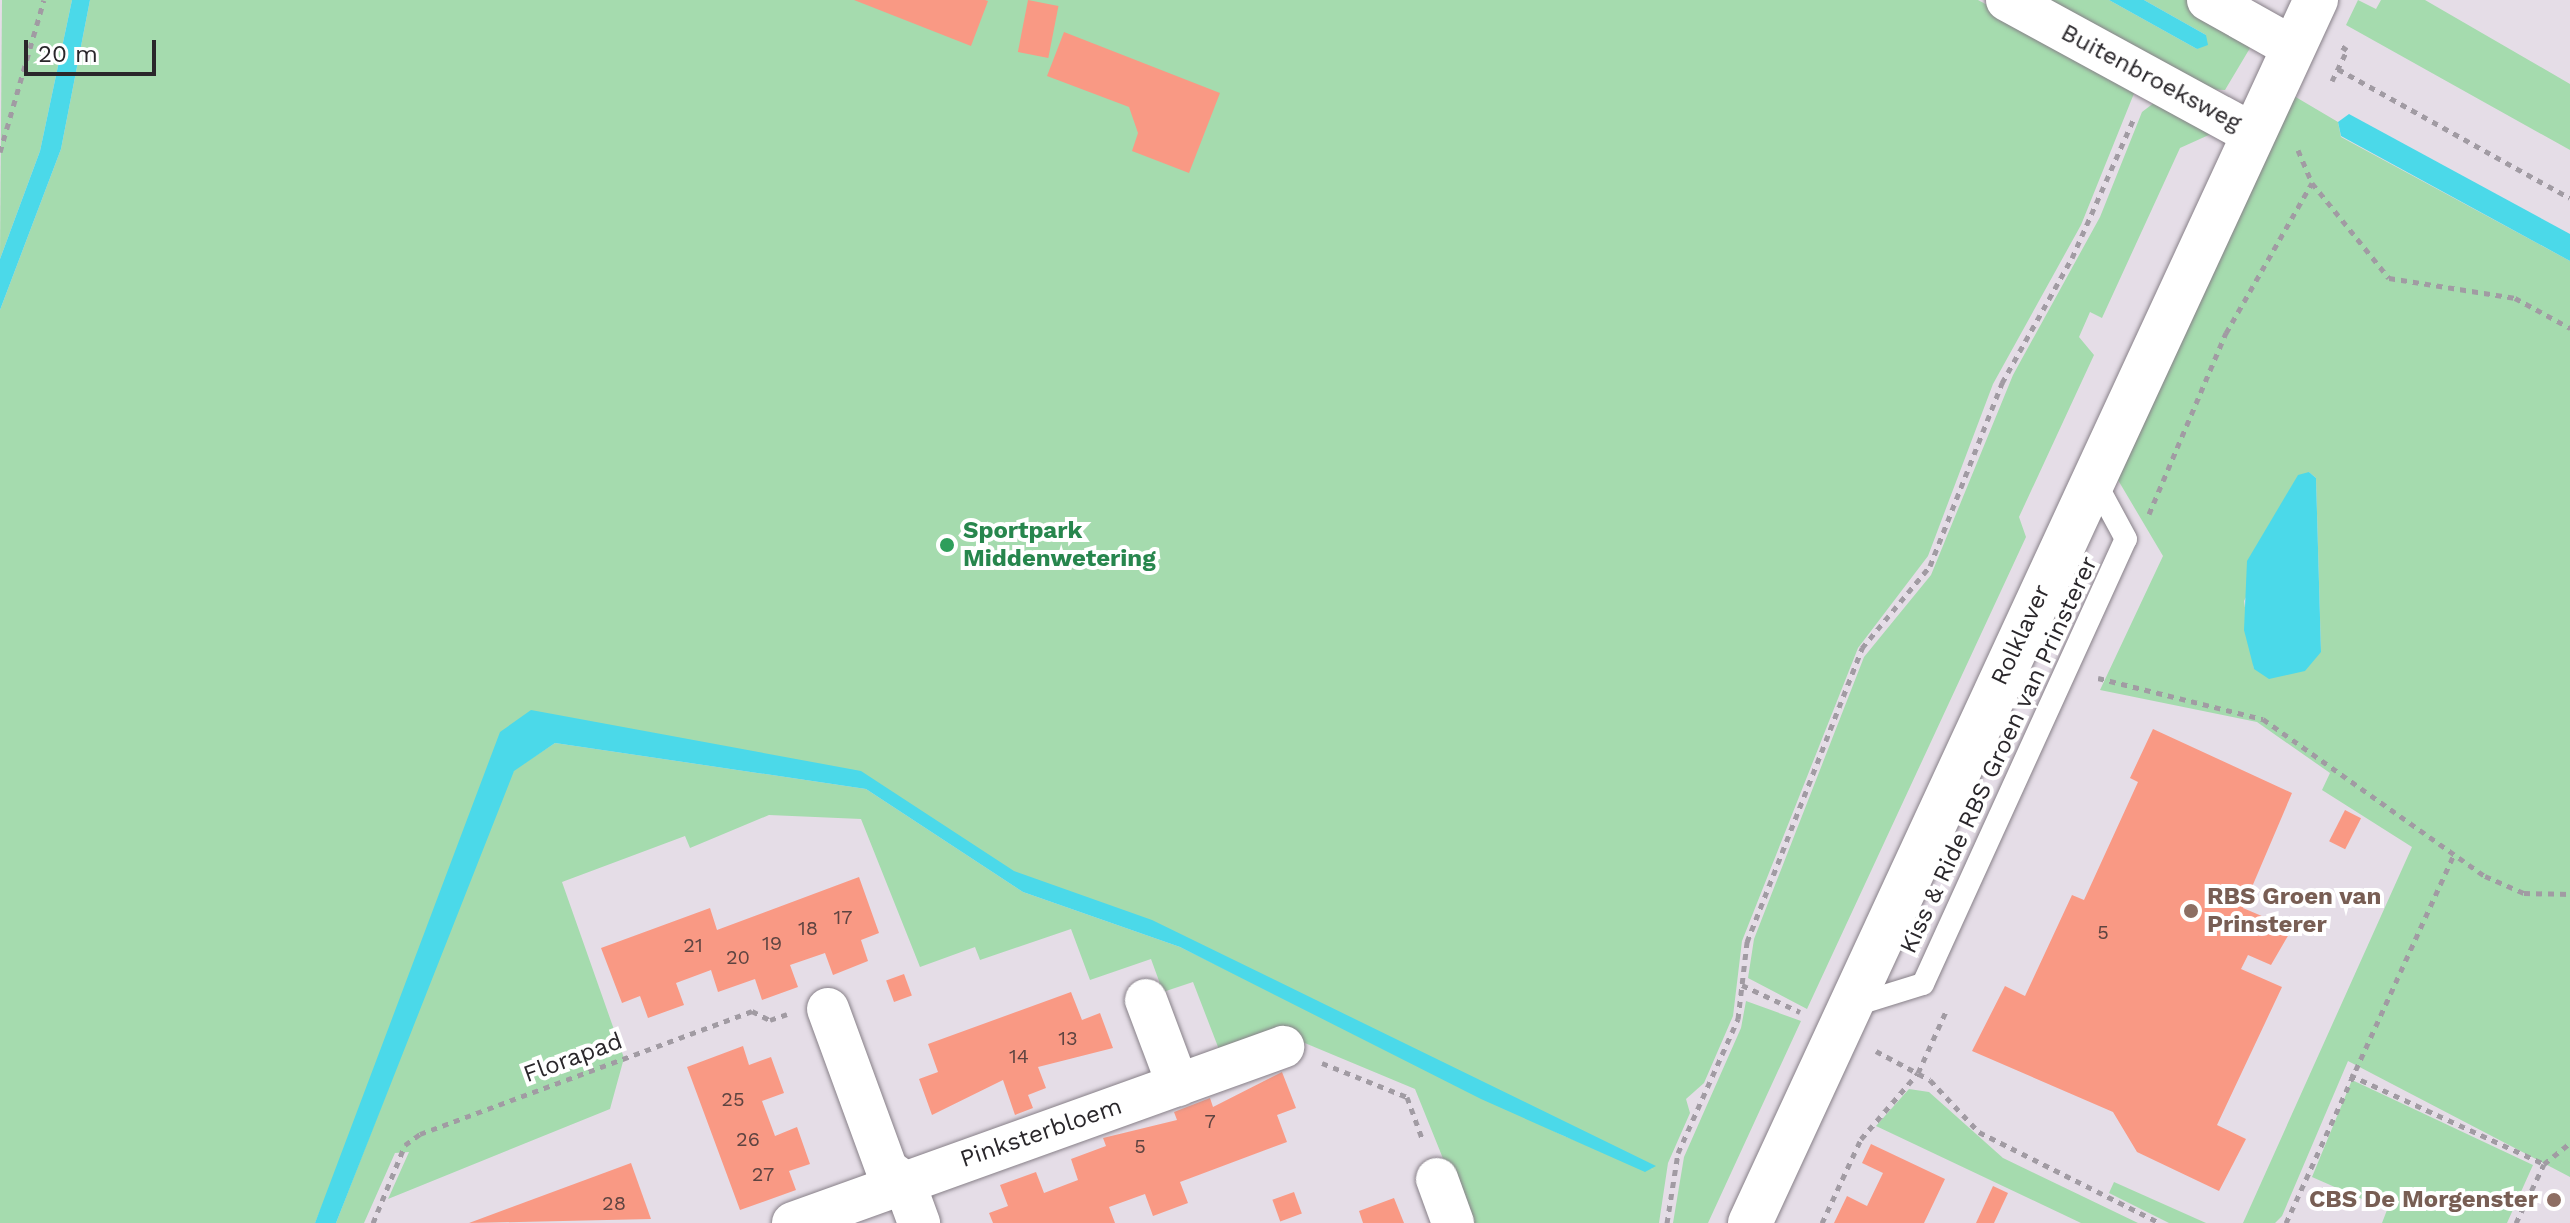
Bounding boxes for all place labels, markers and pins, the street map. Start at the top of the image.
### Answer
place label: Sportpark Middenwetering [963,517,1156,573]
marker: Sportpark Middenwetering [938,536,956,554]
place label: RBS Groen van Prinsterer [2207,883,2382,939]
marker: RBS Groen van Prinsterer [2182,902,2200,920]
place label: CBS De Morgenster [2309,1186,2538,1214]
marker: CBS De Morgenster [2545,1191,2563,1209]

